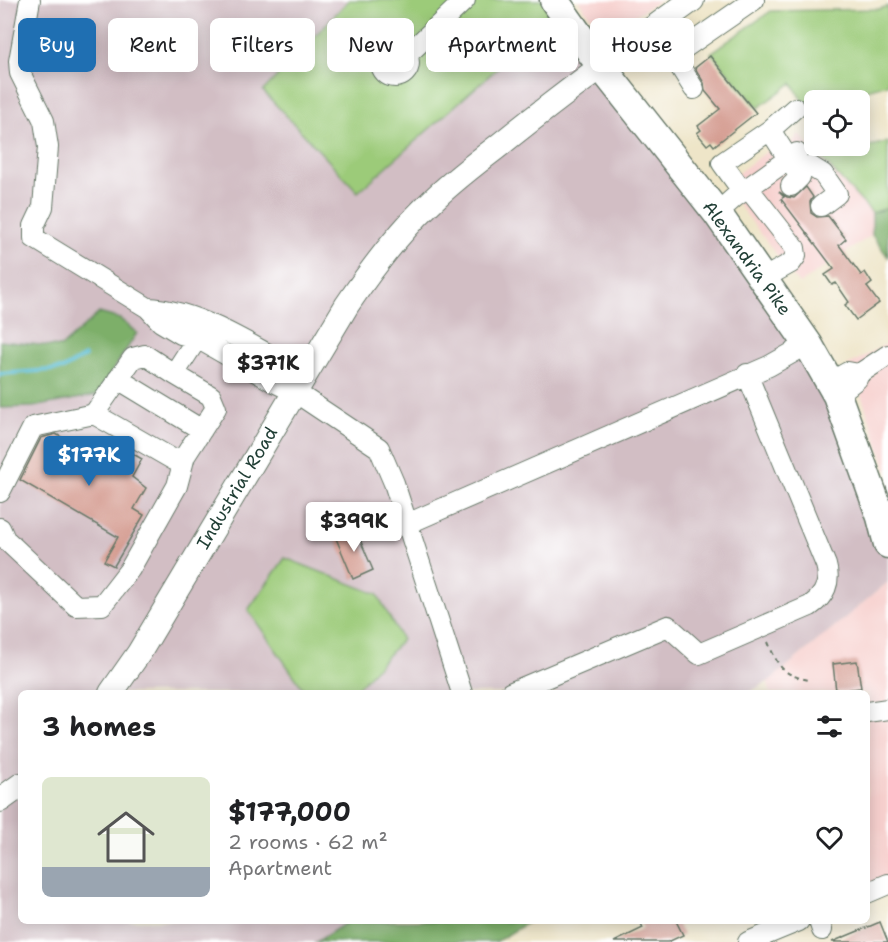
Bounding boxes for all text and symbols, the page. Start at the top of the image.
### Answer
chip: Buy [18,18,96,72]
chip: Rent [108,18,198,72]
chip: Filters [210,18,315,72]
chip: New [327,18,414,72]
chip: Apartment [426,18,578,72]
chip: House [590,18,694,72]
map controls [804,90,870,156]
button: locate [804,90,870,156]
street label: Alexandria Pike [697,196,797,320]
pin: $371K [226,344,310,395]
text: $371K [237,350,299,376]
street label: Industrial Road [191,422,283,554]
pin: $177K [47,436,131,487]
text: $177K [58,442,121,468]
pin: $399K [312,502,396,553]
text: $399K [320,508,388,534]
text: 3 homes [42,709,156,744]
icon: filters [813,710,846,743]
text: $177,000 [228,794,351,829]
icon: home [90,801,162,873]
icon: heart [813,821,846,854]
text: 2 rooms · 62 m² [228,829,388,855]
text: Apartment [228,855,332,881]

